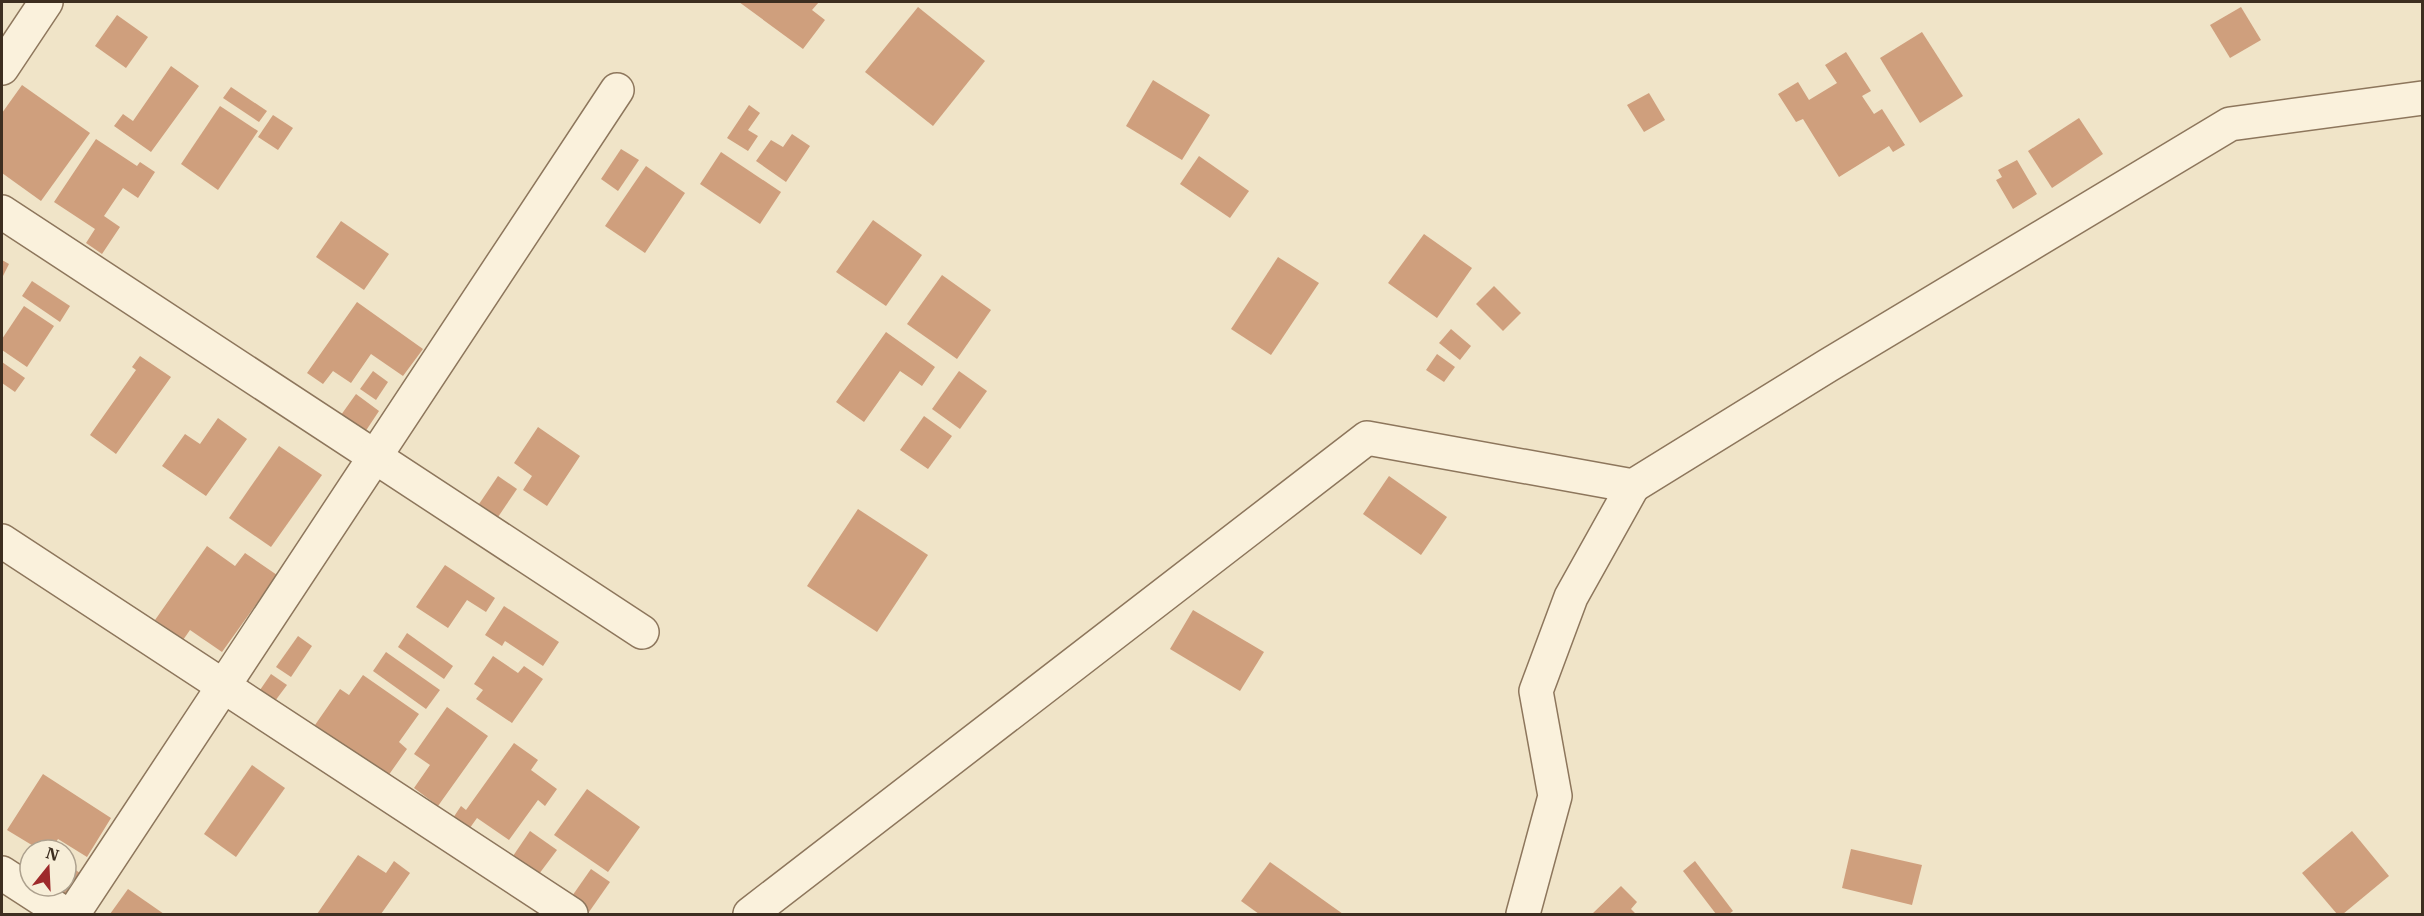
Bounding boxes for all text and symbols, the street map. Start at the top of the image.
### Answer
north arrow [18,838,78,898]
text: N [44,842,62,865]

